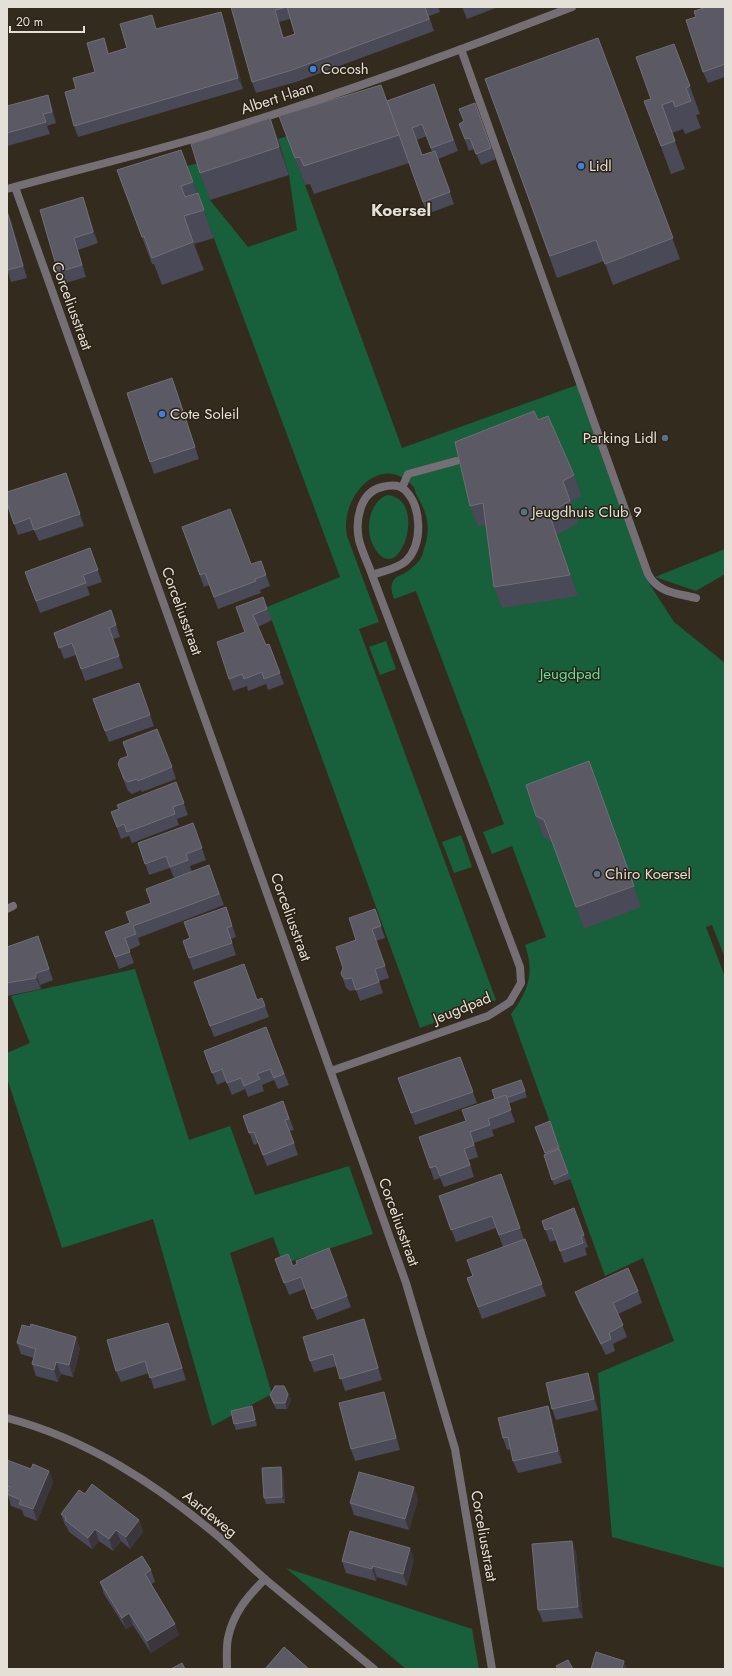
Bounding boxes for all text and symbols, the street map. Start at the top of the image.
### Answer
scale bar [10,8,84,34]
text: 20 m [16,13,43,31]
place label: Cocosh [321,58,369,80]
marker: Cocosh [308,64,318,74]
street label: Albert I-laan [238,76,316,120]
place label: Lidl [589,155,612,177]
marker: Lidl [576,161,586,171]
district label: Koersel [371,198,431,222]
street label: Corceliusstraat [46,259,98,354]
place label: Cote Soleil [170,403,239,425]
marker: Cote Soleil [157,409,167,419]
place label: Parking Lidl [583,427,657,449]
marker: Parking Lidl [660,433,670,443]
place label: Jeugdhuis Club 9 [530,501,642,523]
marker: Jeugdhuis Club 9 [519,507,529,517]
street label: Corceliusstraat [156,564,208,659]
park label: Jeugdpad [538,663,600,685]
place label: Chiro Koersel [605,863,691,885]
marker: Chiro Koersel [592,869,602,879]
street label: Corceliusstraat [265,870,317,965]
street label: Jeugdpad [428,986,494,1030]
street label: Corceliusstraat [373,1175,425,1270]
street label: Aardeweg [178,1485,242,1543]
street label: Corceliusstraat [465,1489,503,1584]

